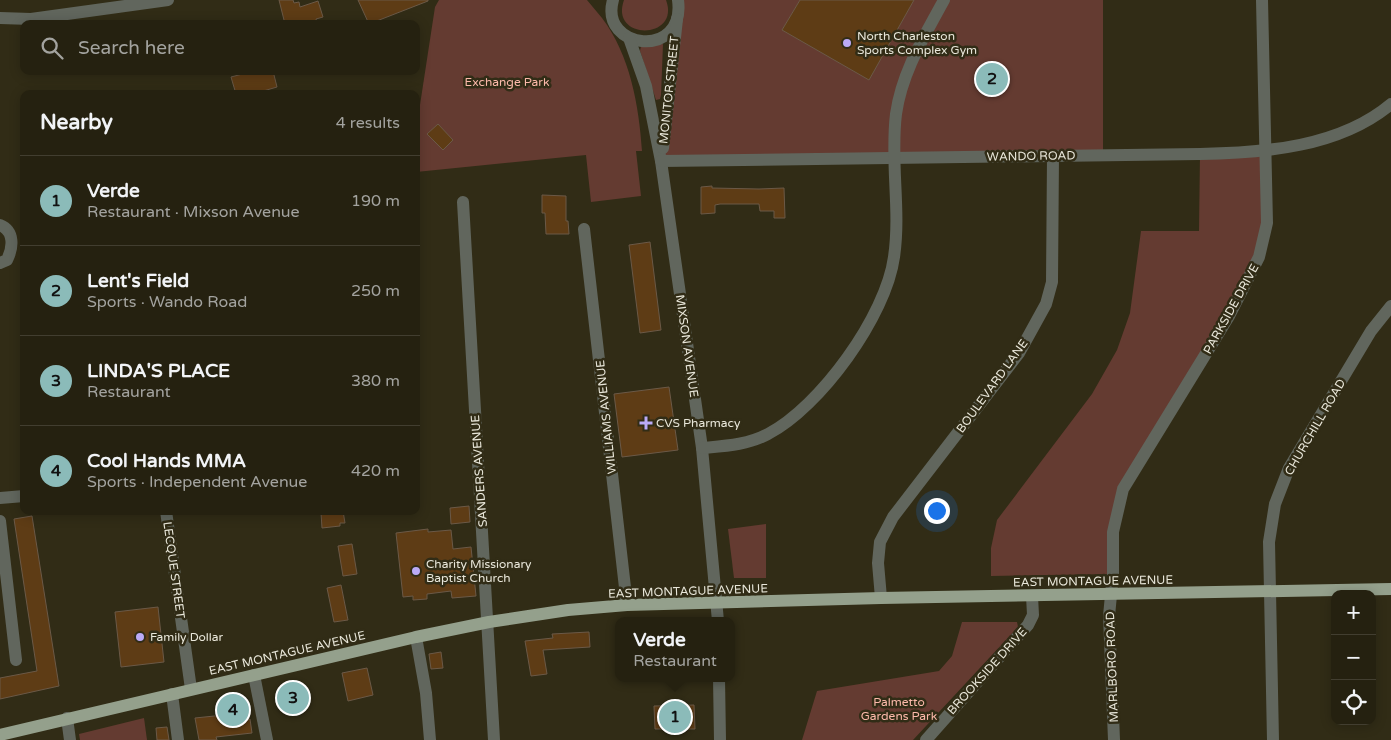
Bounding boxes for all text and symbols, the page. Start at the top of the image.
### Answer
search box [20,20,420,75]
place label: North Charleston Sports Complex Gym [857,29,977,57]
icon: search [38,34,66,62]
street label: MONITOR STREET [656,35,682,145]
text: Search here [78,37,185,59]
marker: North Charleston Sports Complex Gym [841,37,853,49]
pin: 2 [976,60,1008,98]
park label: Exchange Park [465,75,550,89]
text: Nearby [40,110,113,135]
text: 4 results [336,113,400,133]
street label: WANDO ROAD [987,148,1075,164]
text: Verde [87,180,140,202]
text: 1 [51,191,61,211]
text: 190 m [351,191,400,211]
text: Restaurant · Mixson Avenue [87,202,300,222]
street label: PARKSIDE DRIVE [1200,261,1262,356]
text: Lent's Field [87,270,189,292]
text: 2 [51,281,61,301]
text: 250 m [351,281,400,301]
text: Sports · Wando Road [87,292,247,312]
street label: MIXSON AVENUE [673,294,701,399]
street label: BOULEVARD LANE [953,336,1031,435]
street label: WILLIAMS AVENUE [593,359,619,475]
text: LINDA'S PLACE [87,360,230,382]
text: 3 [51,371,61,391]
text: 380 m [351,371,400,391]
street label: CHURCHILL ROAD [1282,376,1348,478]
text: Restaurant [87,382,171,402]
street label: SANDERS AVENUE [468,414,490,528]
place label: CVS Pharmacy [656,416,741,430]
marker: CVS Pharmacy [640,417,652,429]
text: Cool Hands MMA [87,450,246,472]
text: 4 [51,461,61,481]
text: 420 m [351,461,400,481]
text: Sports · Independent Avenue [87,472,307,492]
your location [924,498,950,524]
street label: LECQUE STREET [160,521,188,620]
place label: Charity Missionary Baptist Church [426,557,532,585]
marker: Charity Missionary Baptist Church [410,565,422,577]
street label: EAST MONTAGUE AVENUE [1013,573,1173,589]
street label: EAST MONTAGUE AVENUE [608,581,769,601]
map controls [1331,590,1376,725]
button: + [1331,590,1376,635]
street label: MARLBORO ROAD [1103,611,1121,723]
popup [615,617,735,682]
street label: BROOKSIDE DRIVE [944,624,1030,717]
street label: EAST MONTAGUE AVENUE [207,628,367,678]
text: Verde [633,629,686,651]
place label: Family Dollar [150,630,223,644]
marker: Family Dollar [134,631,146,643]
button: − [1331,635,1376,680]
text: Restaurant [633,651,717,671]
pin: 3 [277,679,309,717]
button: locate [1331,680,1376,725]
pin: 4 [217,691,249,729]
park label: Palmetto Gardens Park [861,695,938,723]
pin: 1 [659,698,691,736]

